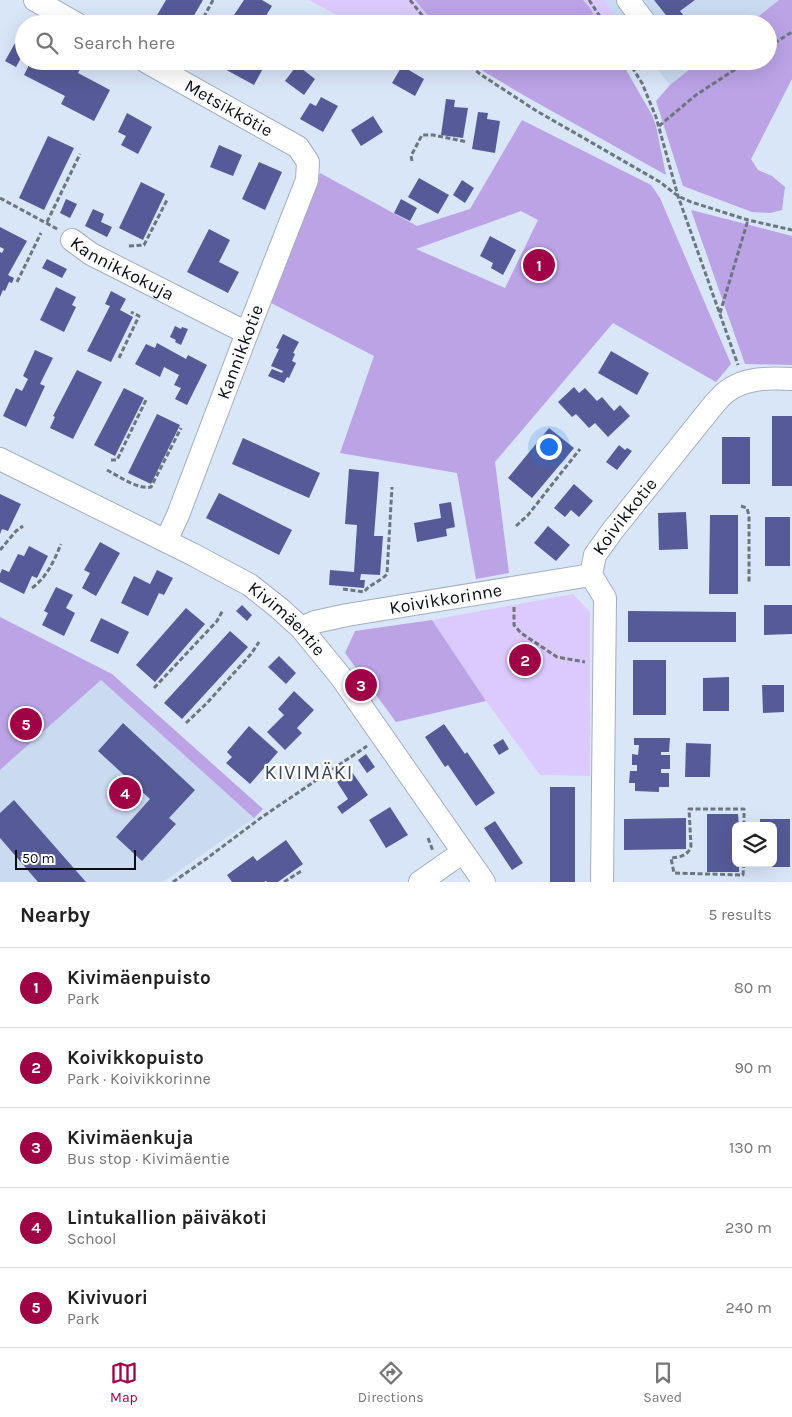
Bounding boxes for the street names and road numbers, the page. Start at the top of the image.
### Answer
street label: Metsikkötie [181,75,277,142]
street label: Kannikkokuja [66,232,178,305]
street label: Kannikkotie [212,302,268,402]
street label: Koivikkotie [588,473,662,559]
street label: Kivimäentie [244,577,330,660]
street label: Koivikkorinne [388,579,504,619]

